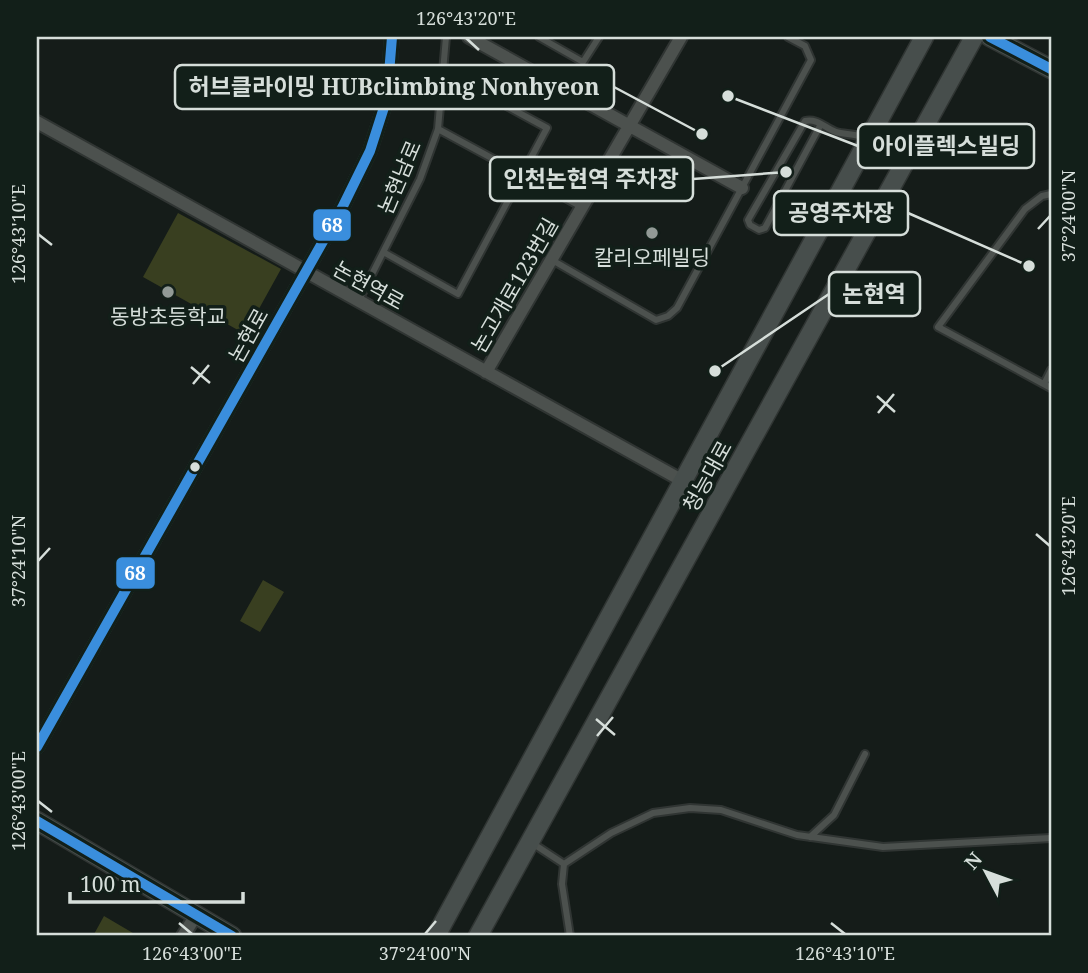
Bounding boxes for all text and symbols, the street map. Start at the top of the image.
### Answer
text: 126°43'20"E [416,6,516,30]
callout: 허브클라이밍 HUBclimbing Nonhyeon [175,65,614,109]
text: 허브클라이밍 HUBclimbing Nonhyeon [188,70,600,102]
callout: 아이플렉스빌딩 [858,124,1034,168]
text: 아이플렉스빌딩 [872,129,1020,161]
street label: 논현남로 [371,136,427,218]
callout: 인천논현역 주차장 [490,157,693,201]
text: 인천논현역 주차장 [503,162,679,194]
text: 37°24'00"N [1056,169,1080,262]
text: 126°43'10"E [6,184,30,284]
callout: 공영주차장 [774,191,908,235]
text: 공영주차장 [788,196,894,228]
line badge: 68 [312,208,352,242]
text: 68 [321,212,343,238]
street label: 논고개로123번길 [464,213,564,357]
marker: 칼리오페빌딩 [644,225,660,241]
place label: 칼리오페빌딩 [594,243,710,271]
street label: 논현역로 [328,254,410,316]
callout: 논현역 [829,272,920,316]
text: 논현역 [842,277,906,309]
marker: 동방초등학교 [160,284,176,300]
place label: 동방초등학교 [110,302,226,330]
street label: 논현로 [222,303,274,367]
street label: 청능대로 [676,435,738,517]
unlabelled marker [188,460,202,474]
text: 126°43'20"E [1056,496,1080,596]
text: 37°24'10"N [6,514,30,607]
line badge: 68 [115,556,156,590]
text: 68 [124,560,146,586]
text: 126°43'00"E [6,751,30,851]
north arrow [951,836,1021,906]
text: N [958,847,988,875]
scale bar [70,861,243,905]
text: 100 m [80,870,141,898]
text: 126°43'00"E [142,941,242,965]
text: 37°24'00"N [379,941,472,965]
text: 126°43'10"E [795,941,895,965]

